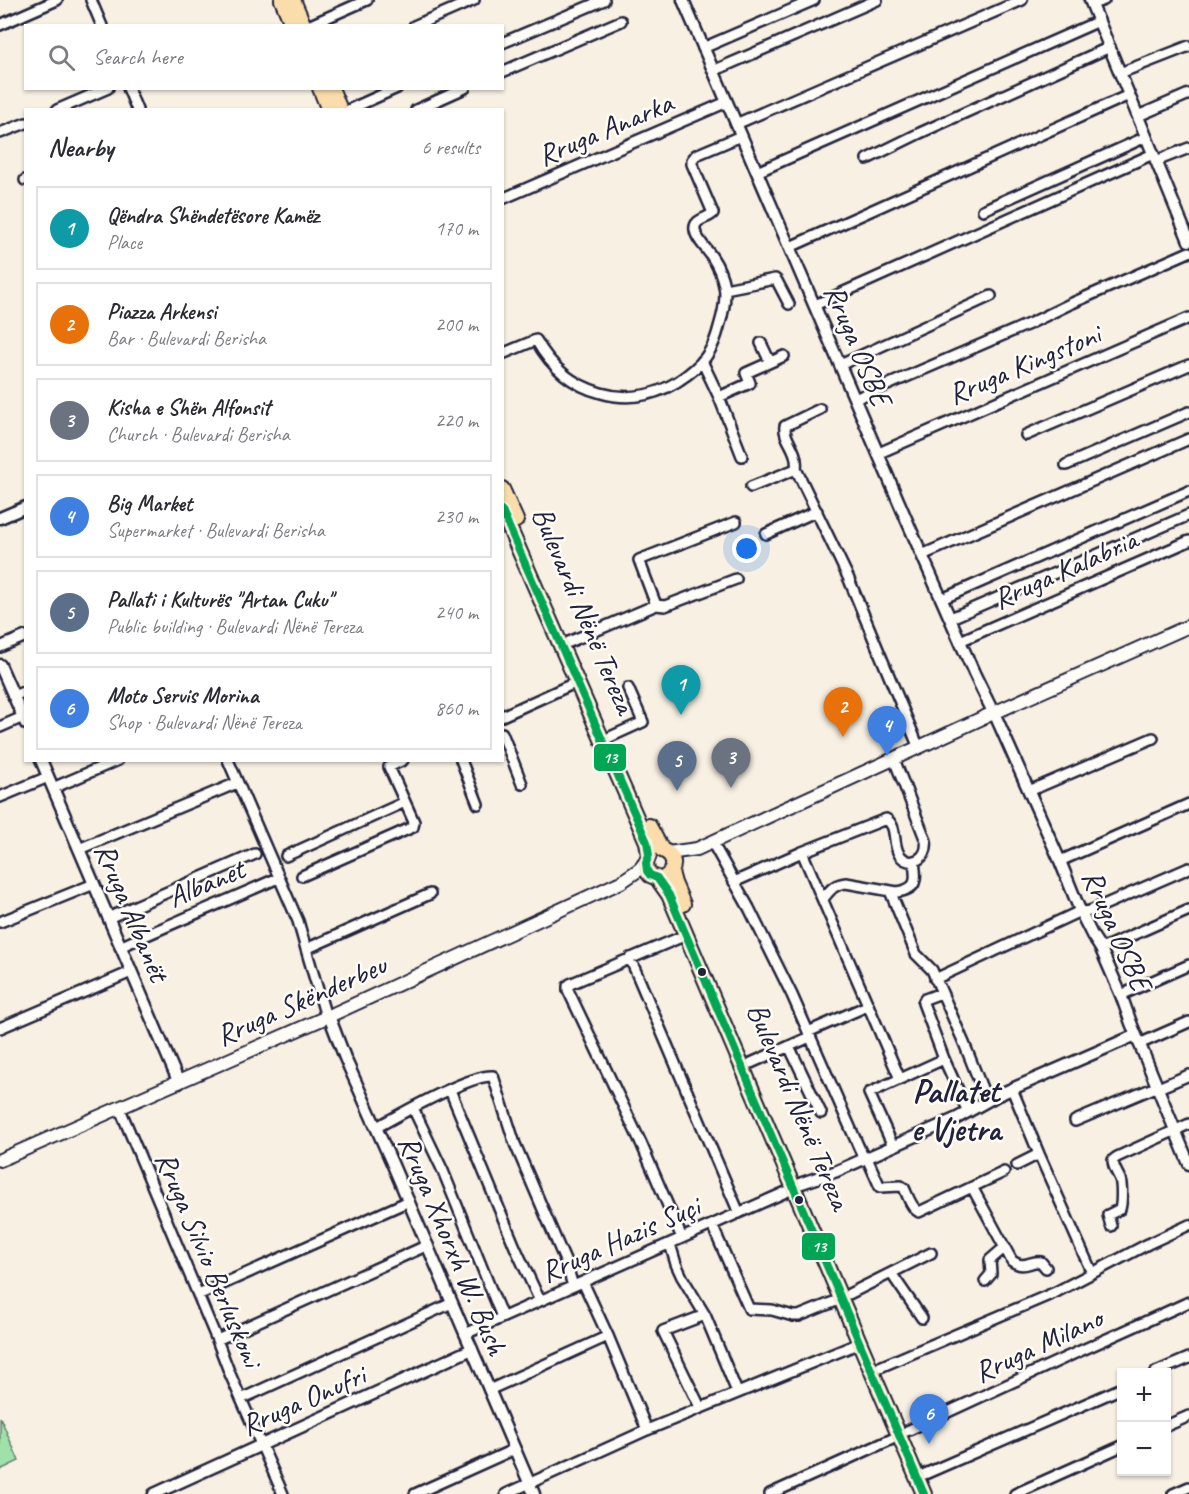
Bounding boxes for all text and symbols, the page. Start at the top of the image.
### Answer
search box [24,24,504,90]
icon: search [45,41,78,74]
text: Search here [93,43,183,71]
street label: Rruga Anarka [532,83,680,175]
text: Nearby [48,131,113,164]
text: 6 results [421,135,480,160]
text: Qëndra Shëndetësore Kamëz [107,202,319,230]
text: 1 [65,216,74,241]
text: 170 m [435,216,478,241]
text: Place [107,230,142,255]
street label: Rruga OSBE [816,279,902,415]
text: Piazza Arkensi [107,298,216,326]
text: 2 [65,312,74,337]
text: 200 m [435,312,478,337]
street label: Rruga Kingstoni [942,314,1109,413]
text: Bar · Bulevardi Berisha [107,326,266,351]
text: Kisha e Shën Alfonsit [107,394,270,422]
text: 3 [65,408,74,433]
text: 220 m [435,408,478,433]
text: Church · Bulevardi Berisha [107,422,290,447]
text: Big Market [107,490,192,518]
street label: Bulevardi Nënë Tereza [523,501,646,722]
text: 4 [65,504,74,529]
text: 230 m [435,504,478,529]
text: Supermarket · Bulevardi Berisha [107,518,324,543]
street label: Rruga Kalabria [987,519,1145,618]
your location [732,534,761,563]
text: Pallati i Kulturës "Artan Cuku" [107,586,332,614]
text: 5 [65,600,74,625]
text: 240 m [435,600,478,625]
text: Public building · Bulevardi Nënë Tereza [107,614,363,639]
pin: 1 [662,666,700,715]
text: Moto Servis Morina [107,682,259,710]
pin: 2 [824,688,862,737]
text: 6 [65,696,74,721]
text: 860 m [435,696,478,721]
pin: 4 [868,706,906,756]
text: Shop · Bulevardi Nënë Tereza [107,710,302,735]
pin: 3 [712,738,750,788]
pin: 5 [658,742,696,791]
line badge: 13 [593,743,627,772]
text: 13 [603,748,619,768]
street label: Rruga Albanët [86,837,179,990]
street label: Albanet [162,849,253,916]
street label: Rruga OSBE [1074,864,1162,999]
street label: Rruga Skënderbeu [210,945,394,1055]
unlabelled marker [696,966,708,978]
street label: Bulevardi Nënë Tereza [738,997,861,1218]
district label: Pallatet e Vjetra [911,1070,1004,1150]
street label: Rruga Xhorxh W. Bush [390,1129,517,1362]
street label: Rruga Silvio Berluskoni [147,1146,273,1375]
street label: Rruga Hazis Suçi [535,1186,709,1291]
unlabelled marker [793,1194,805,1206]
line badge: 13 [801,1232,836,1261]
text: 13 [812,1237,828,1257]
street label: Rruga Milano [968,1297,1111,1391]
street label: Rruga Onufri [235,1354,374,1444]
map controls [1117,1368,1171,1476]
button: + [1117,1368,1171,1422]
pin: 6 [910,1394,948,1444]
button: − [1117,1422,1171,1476]

